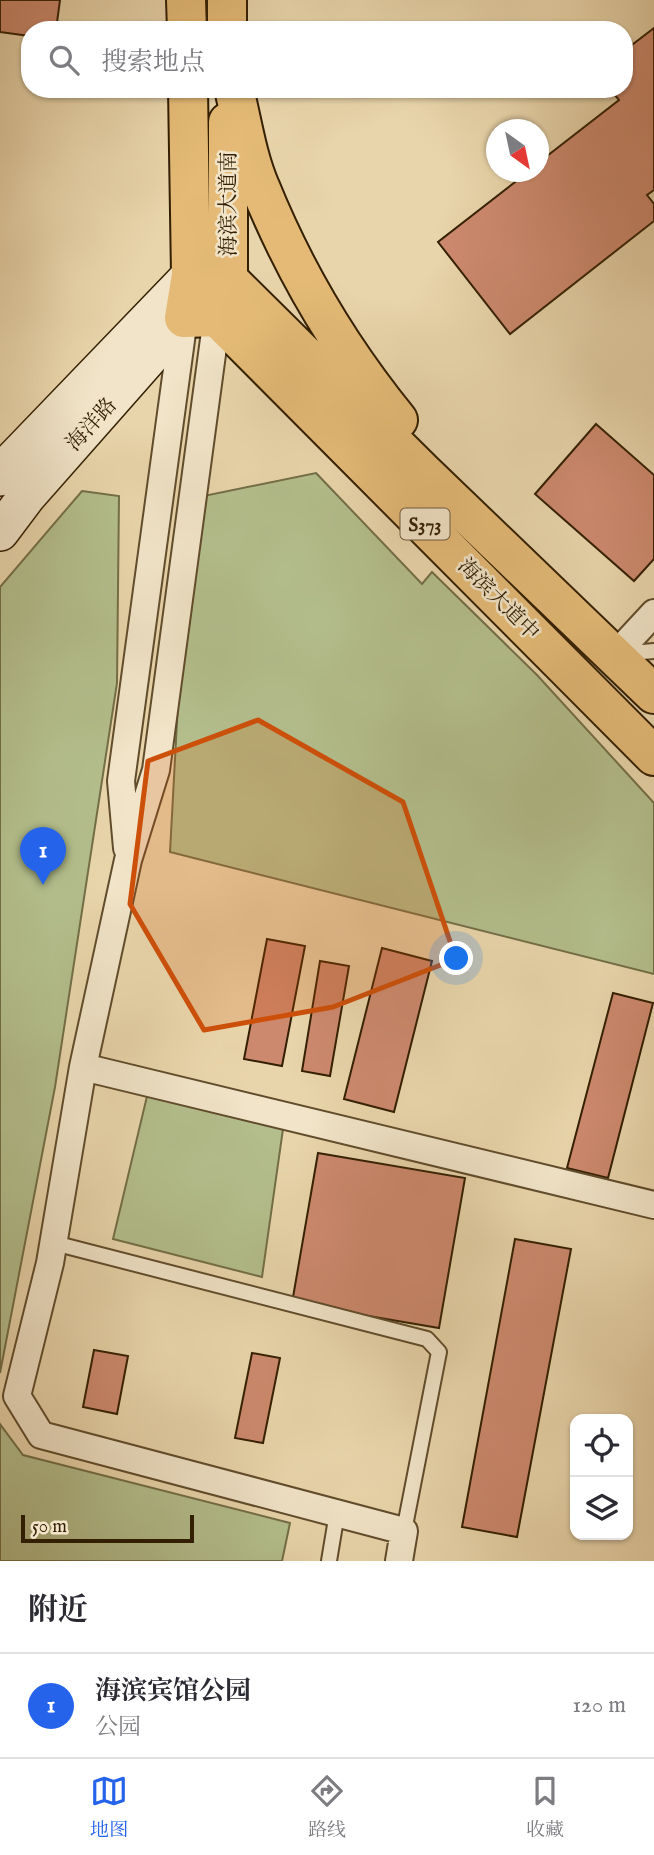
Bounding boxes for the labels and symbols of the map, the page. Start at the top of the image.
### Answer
north arrow [486,119,549,182]
street label: 海滨大道南 [216,152,243,257]
street label: 海洋路 [61,393,123,457]
road number: S373 [400,509,450,540]
street label: 海滨大道中 [451,553,545,647]
pin: 1 [20,827,66,885]
your location [439,941,473,975]
scale bar [21,1512,194,1544]

